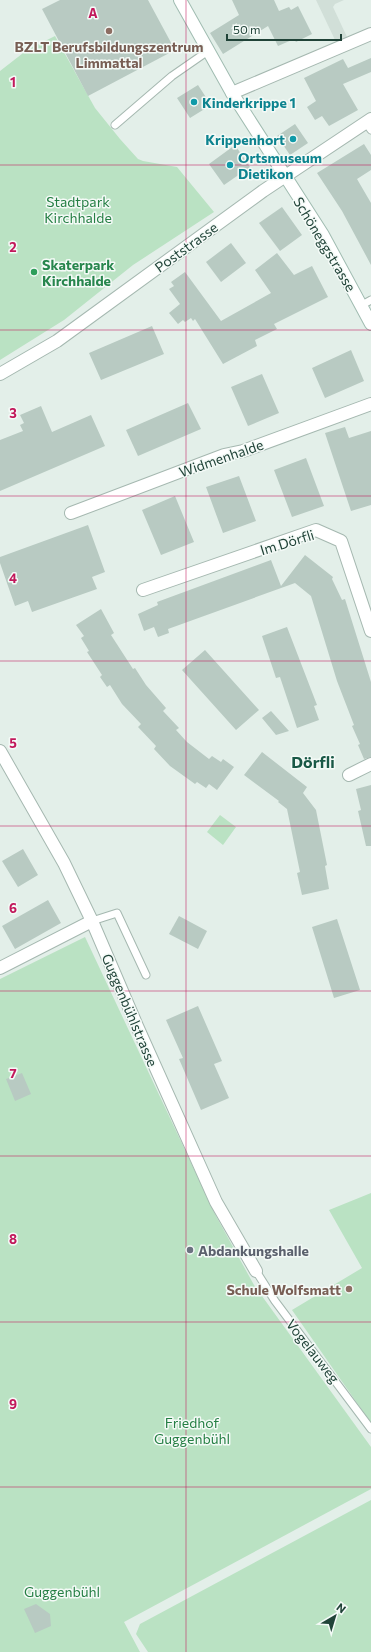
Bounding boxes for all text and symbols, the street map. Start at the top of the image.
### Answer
text: A [88,5,98,21]
scale bar [227,16,341,42]
text: 50 m [233,22,261,36]
marker: BZLT Berufsbildungszentrum Limmattal [104,26,114,36]
place label: BZLT Berufsbildungszentrum Limmattal [15,38,204,71]
text: 1 [10,74,16,90]
place label: Kinderkrippe 1 [202,94,296,111]
marker: Kinderkrippe 1 [189,97,199,107]
place label: Krippenhort [205,131,285,148]
marker: Krippenhort [288,134,298,144]
place label: Ortsmuseum Dietikon [238,149,322,182]
marker: Ortsmuseum Dietikon [225,160,235,170]
park label: Stadtpark Kirchhalde [44,193,112,226]
street label: Schöneggstrasse [290,194,360,294]
street label: Poststrasse [151,218,221,276]
text: 2 [9,239,17,255]
place label: Skaterpark Kirchhalde [42,256,114,289]
marker: Skaterpark Kirchhalde [29,267,39,277]
text: 3 [9,405,17,421]
street label: Widmenhalde [177,436,265,480]
street label: Im Dörfli [258,526,316,558]
text: 4 [9,570,17,586]
text: 5 [9,735,17,751]
district label: Dörfli [291,752,335,771]
text: 6 [9,900,17,916]
street label: Guggenbühlstrasse [99,951,161,1069]
text: 7 [9,1065,17,1081]
text: 8 [9,1231,17,1247]
place label: Abdankungshalle [198,1242,309,1259]
marker: Abdankungshalle [185,1245,195,1255]
place label: Schule Wolfsmatt [226,1281,341,1298]
marker: Schule Wolfsmatt [344,1284,354,1294]
street label: Vogelauweg [283,1316,343,1387]
text: 9 [9,1396,17,1412]
park label: Friedhof Guggenbühl [154,1414,230,1447]
park label: Guggenbühl [24,1583,100,1600]
north arrow [315,1596,355,1636]
text: N [334,1600,349,1615]

